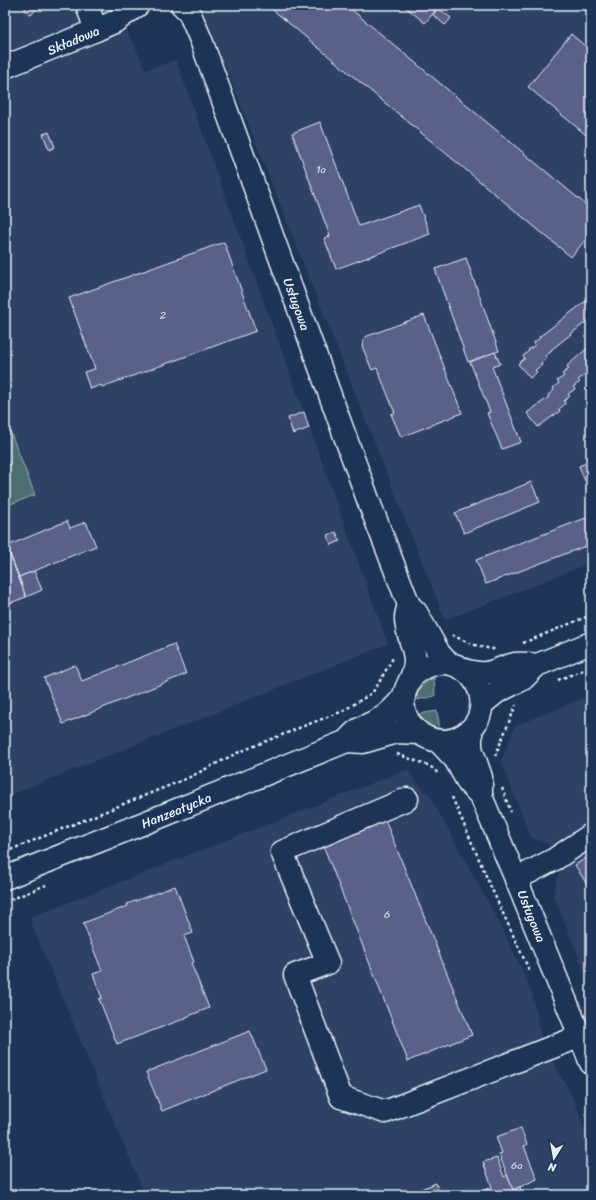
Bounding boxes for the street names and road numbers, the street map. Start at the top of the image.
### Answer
street label: Składowa [43,19,103,62]
street label: Usługowa [276,275,317,334]
street label: Hanzeatycka [138,786,215,835]
street label: Usługowa [511,887,553,946]

